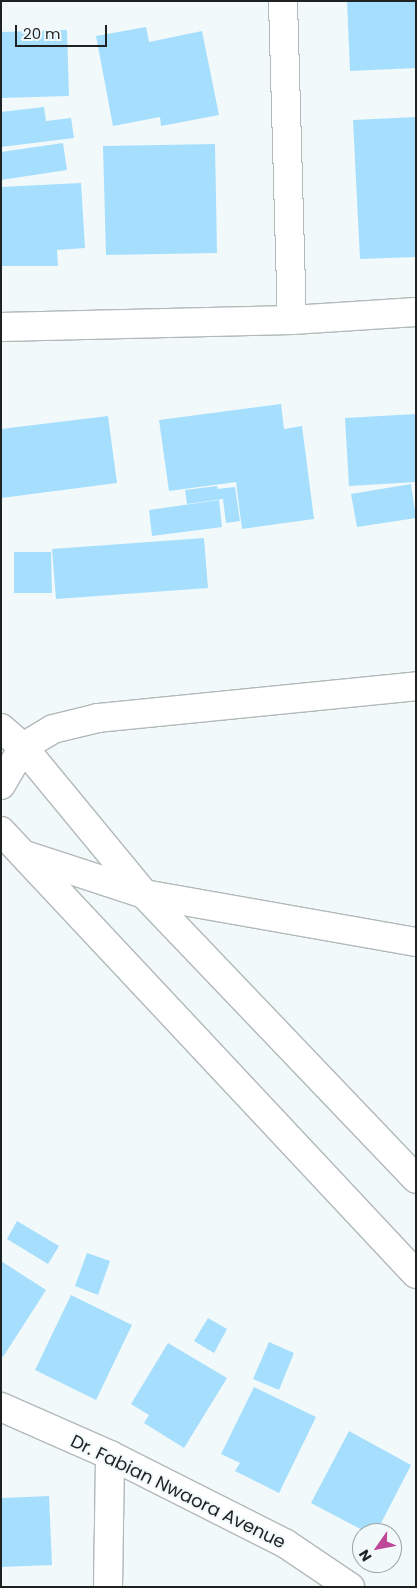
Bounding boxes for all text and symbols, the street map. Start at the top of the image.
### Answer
scale bar [18,15,110,47]
text: 20 m [23,23,61,44]
street label: Dr. Fabian Nwaora Avenue [67,1430,289,1554]
north arrow [352,1523,402,1573]
text: N [354,1546,377,1565]

